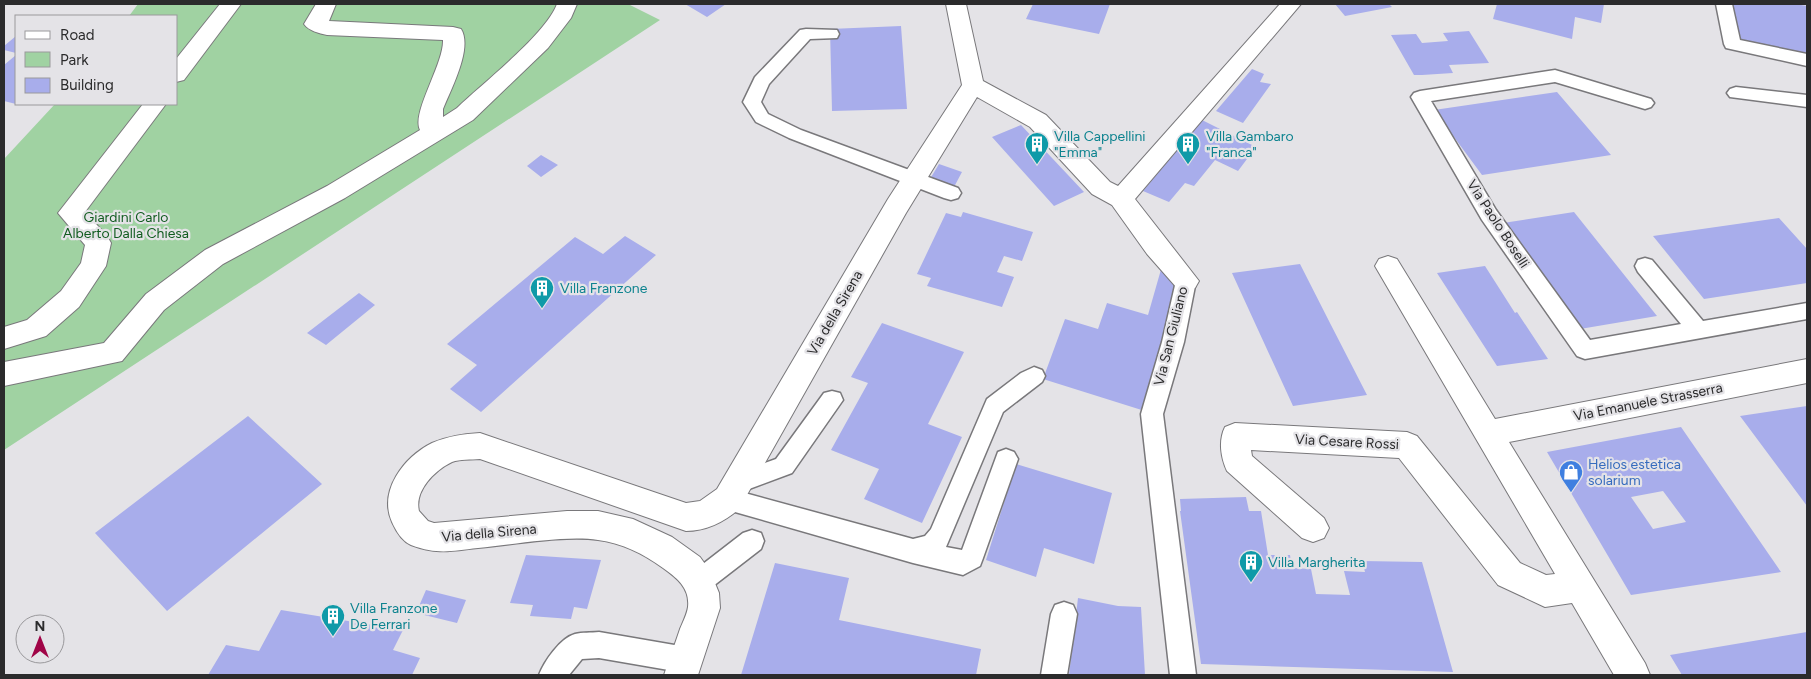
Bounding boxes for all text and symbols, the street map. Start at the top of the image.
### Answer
legend [15,15,178,105]
text: Road [60,26,95,44]
text: Park [60,51,89,69]
text: Building [60,76,114,94]
place label: Villa Cappellini "Emma" [1054,128,1146,161]
place label: Villa Gambaro "Franca" [1206,128,1294,161]
building icon: Villa Cappellini "Emma" [1024,131,1050,165]
building icon: Villa Gambaro "Franca" [1175,131,1201,165]
street label: Via Paolo Boselli [1463,177,1533,271]
park label: Giardini Carlo Alberto Dalla Chiesa [63,209,189,242]
street label: Via della Sirena [804,267,866,359]
building icon: Villa Franzone [529,275,555,309]
place label: Villa Franzone [560,280,648,297]
street label: Via San Giuliano [1150,285,1192,387]
street label: Via Emanuele Strasserra [1572,379,1724,425]
street label: Via Cesare Rossi [1295,431,1399,453]
place label: Helios estetica solarium [1588,456,1681,489]
shop icon: Helios estetica solarium [1558,459,1584,493]
street label: Via della Sirena [441,520,537,546]
building icon: Villa Margherita [1238,549,1264,583]
place label: Villa Margherita [1268,554,1365,571]
place label: Villa Franzone De Ferrari [350,600,438,633]
building icon: Villa Franzone De Ferrari [320,603,346,637]
north arrow [15,614,65,664]
text: N [35,618,45,635]

